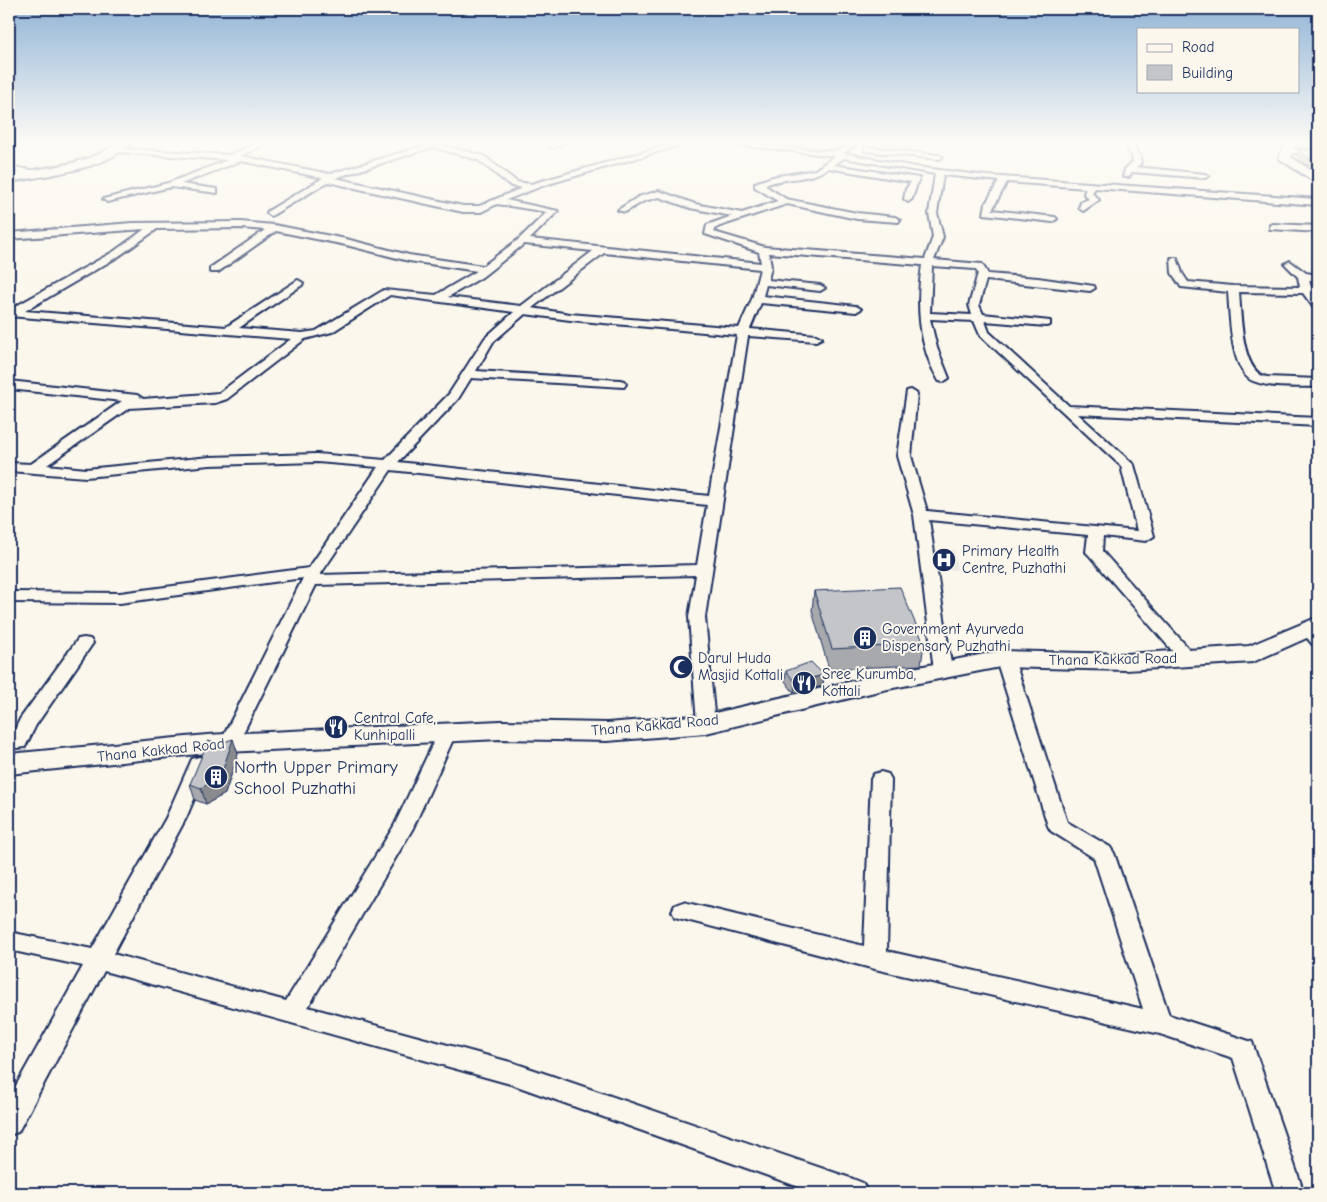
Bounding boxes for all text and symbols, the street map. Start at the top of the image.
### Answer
legend [1137,28,1300,92]
text: Road [1182,38,1214,56]
text: Building [1182,64,1233,82]
place label: Primary Health Centre, Puzhathi [962,542,1066,577]
hospital icon: Primary Health Centre, Puzhathi [931,547,957,573]
place label: Government Ayurveda Dispensary Puzhathi [882,620,1024,655]
building icon: Government Ayurveda Dispensary Puzhathi [852,625,878,651]
place label: Darul Huda Masjid Kottali [698,649,783,684]
street label: Thana Kakkad Road [1049,649,1177,669]
mosque icon: Darul Huda Masjid Kottali [668,654,694,680]
place label: Sree Kurumba, Kottali [822,665,916,700]
restaurant icon: Sree Kurumba, Kottali [791,670,817,696]
place label: Central Cafe, Kunhipalli [354,709,436,744]
street label: Thana Kakkad Road [590,710,720,740]
restaurant icon: Central Cafe, Kunhipalli [323,714,349,740]
street label: Thana Kakkad Road [96,734,226,766]
place label: North Upper Primary School Puzhathi [234,757,399,799]
building icon: North Upper Primary School Puzhathi [203,764,229,790]

